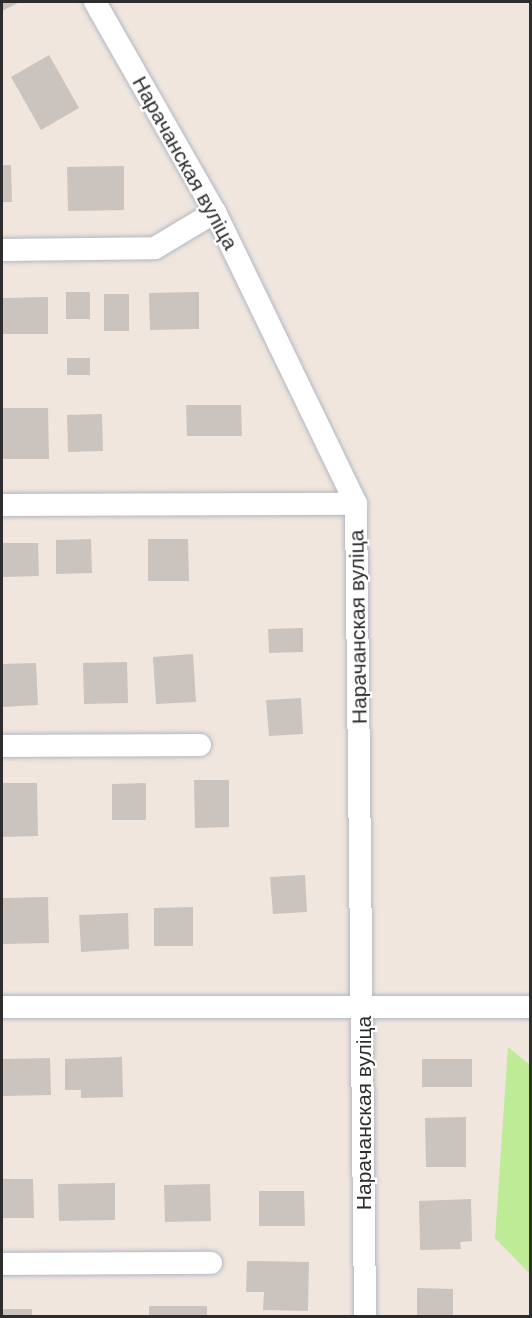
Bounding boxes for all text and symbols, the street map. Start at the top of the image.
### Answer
street label: Нарачанская вуліца [127,72,243,254]
street label: Нарачанская вуліца [344,530,372,724]
street label: Нарачанская вуліца [351,1016,377,1210]

